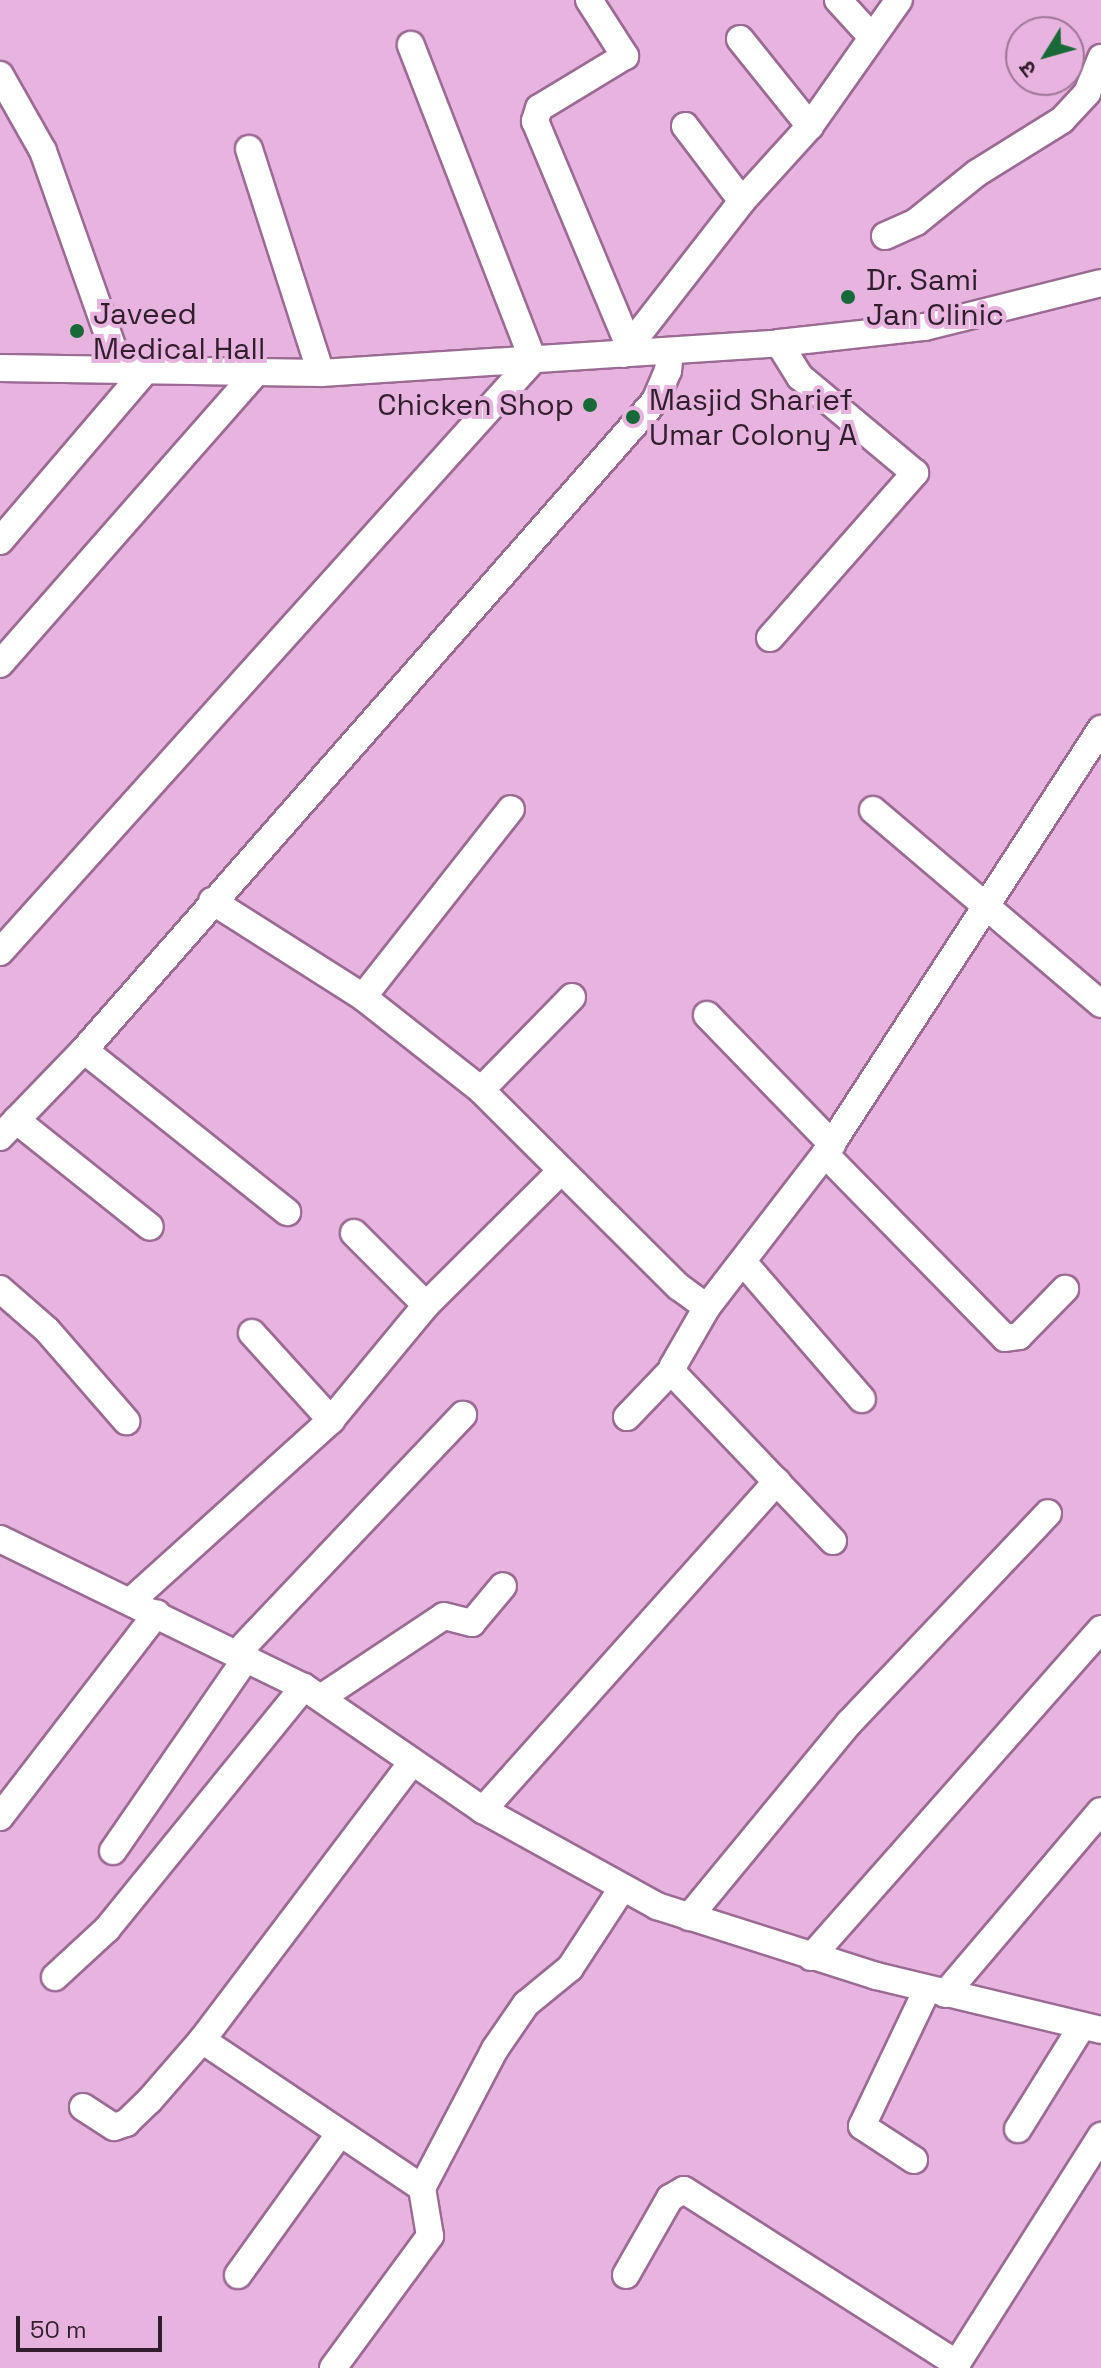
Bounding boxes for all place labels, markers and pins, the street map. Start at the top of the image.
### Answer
place label: Dr. Sami Jan Clinic [866,262,1004,332]
marker: Dr. Sami Jan Clinic [837,286,859,308]
place label: Javeed Medical Hall [93,296,265,366]
marker: Javeed Medical Hall [68,322,86,340]
place label: Masjid Sharief Umar Colony A [649,382,858,452]
place label: Chicken Shop [377,387,574,423]
marker: Chicken Shop [581,396,599,414]
marker: Masjid Sharief Umar Colony A [624,408,642,426]

